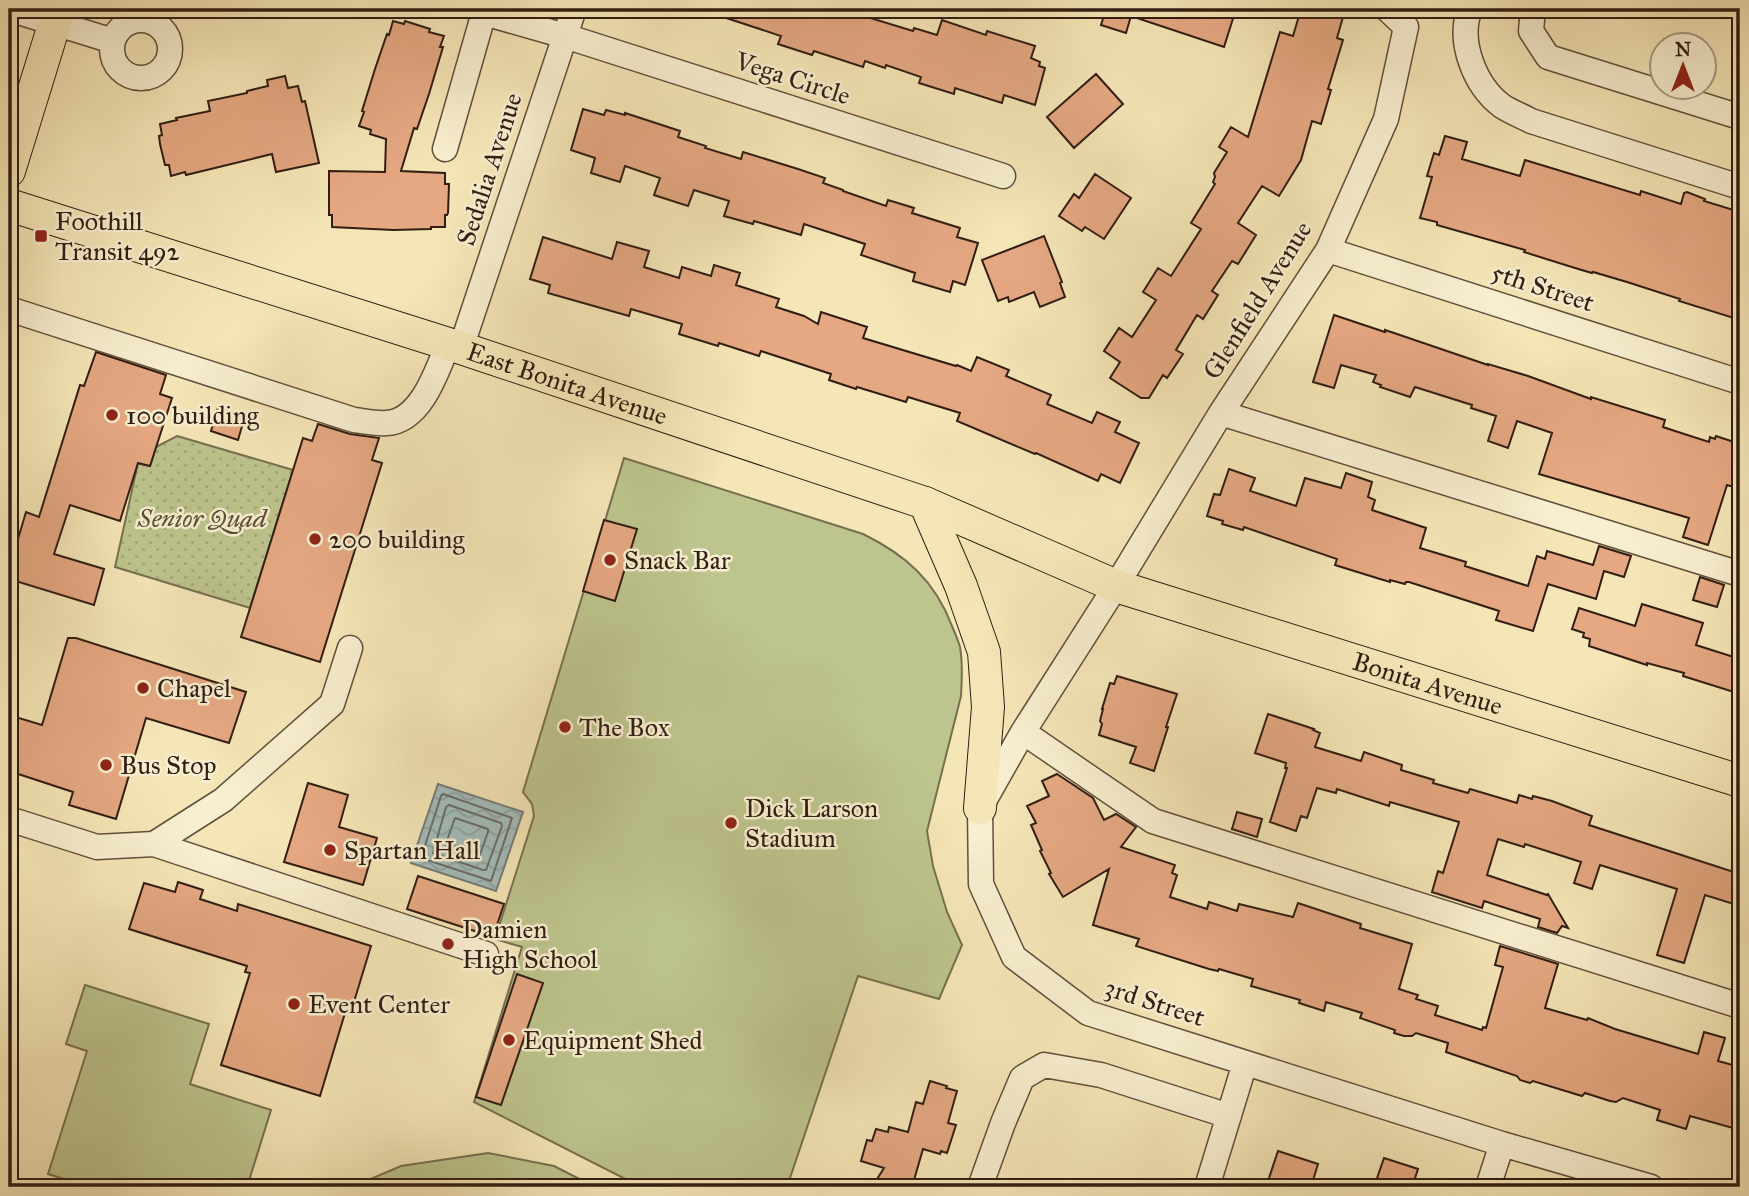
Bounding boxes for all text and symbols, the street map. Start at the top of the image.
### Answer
north arrow [1648,32,1718,102]
text: N [1675,38,1691,61]
street label: Vega Circle [731,44,855,112]
street label: Sedalia Avenue [449,88,529,249]
place label: Foothill Transit 492 [55,205,180,267]
street label: Glenfield Avenue [1196,215,1318,385]
marker: Foothill Transit 492 [33,228,49,244]
street label: 5th Street [1488,255,1598,319]
street label: East Bonita Avenue [463,335,672,432]
place label: 100 building [126,399,260,431]
marker: 100 building [104,407,120,423]
park label: Senior Quad [136,502,268,534]
place label: 200 building [329,523,465,555]
marker: 200 building [307,531,323,547]
place label: Snack Bar [624,544,731,576]
marker: Snack Bar [602,552,618,568]
street label: Bonita Avenue [1349,645,1507,722]
place label: Chapel [157,672,231,704]
marker: Chapel [135,680,151,696]
place label: The Box [579,711,670,743]
marker: The Box [557,719,573,735]
place label: Bus Stop [120,749,217,781]
marker: Bus Stop [98,757,114,773]
place label: Dick Larson Stadium [745,792,878,854]
marker: Dick Larson Stadium [723,815,739,831]
place label: Spartan Hall [344,834,480,866]
marker: Spartan Hall [322,842,338,858]
place label: Damien High School [462,913,598,975]
marker: Damien High School [440,936,456,952]
street label: 3rd Street [1101,971,1209,1033]
place label: Event Center [308,988,450,1020]
marker: Event Center [286,996,302,1012]
place label: Equipment Shed [523,1024,703,1056]
marker: Equipment Shed [501,1032,517,1048]

